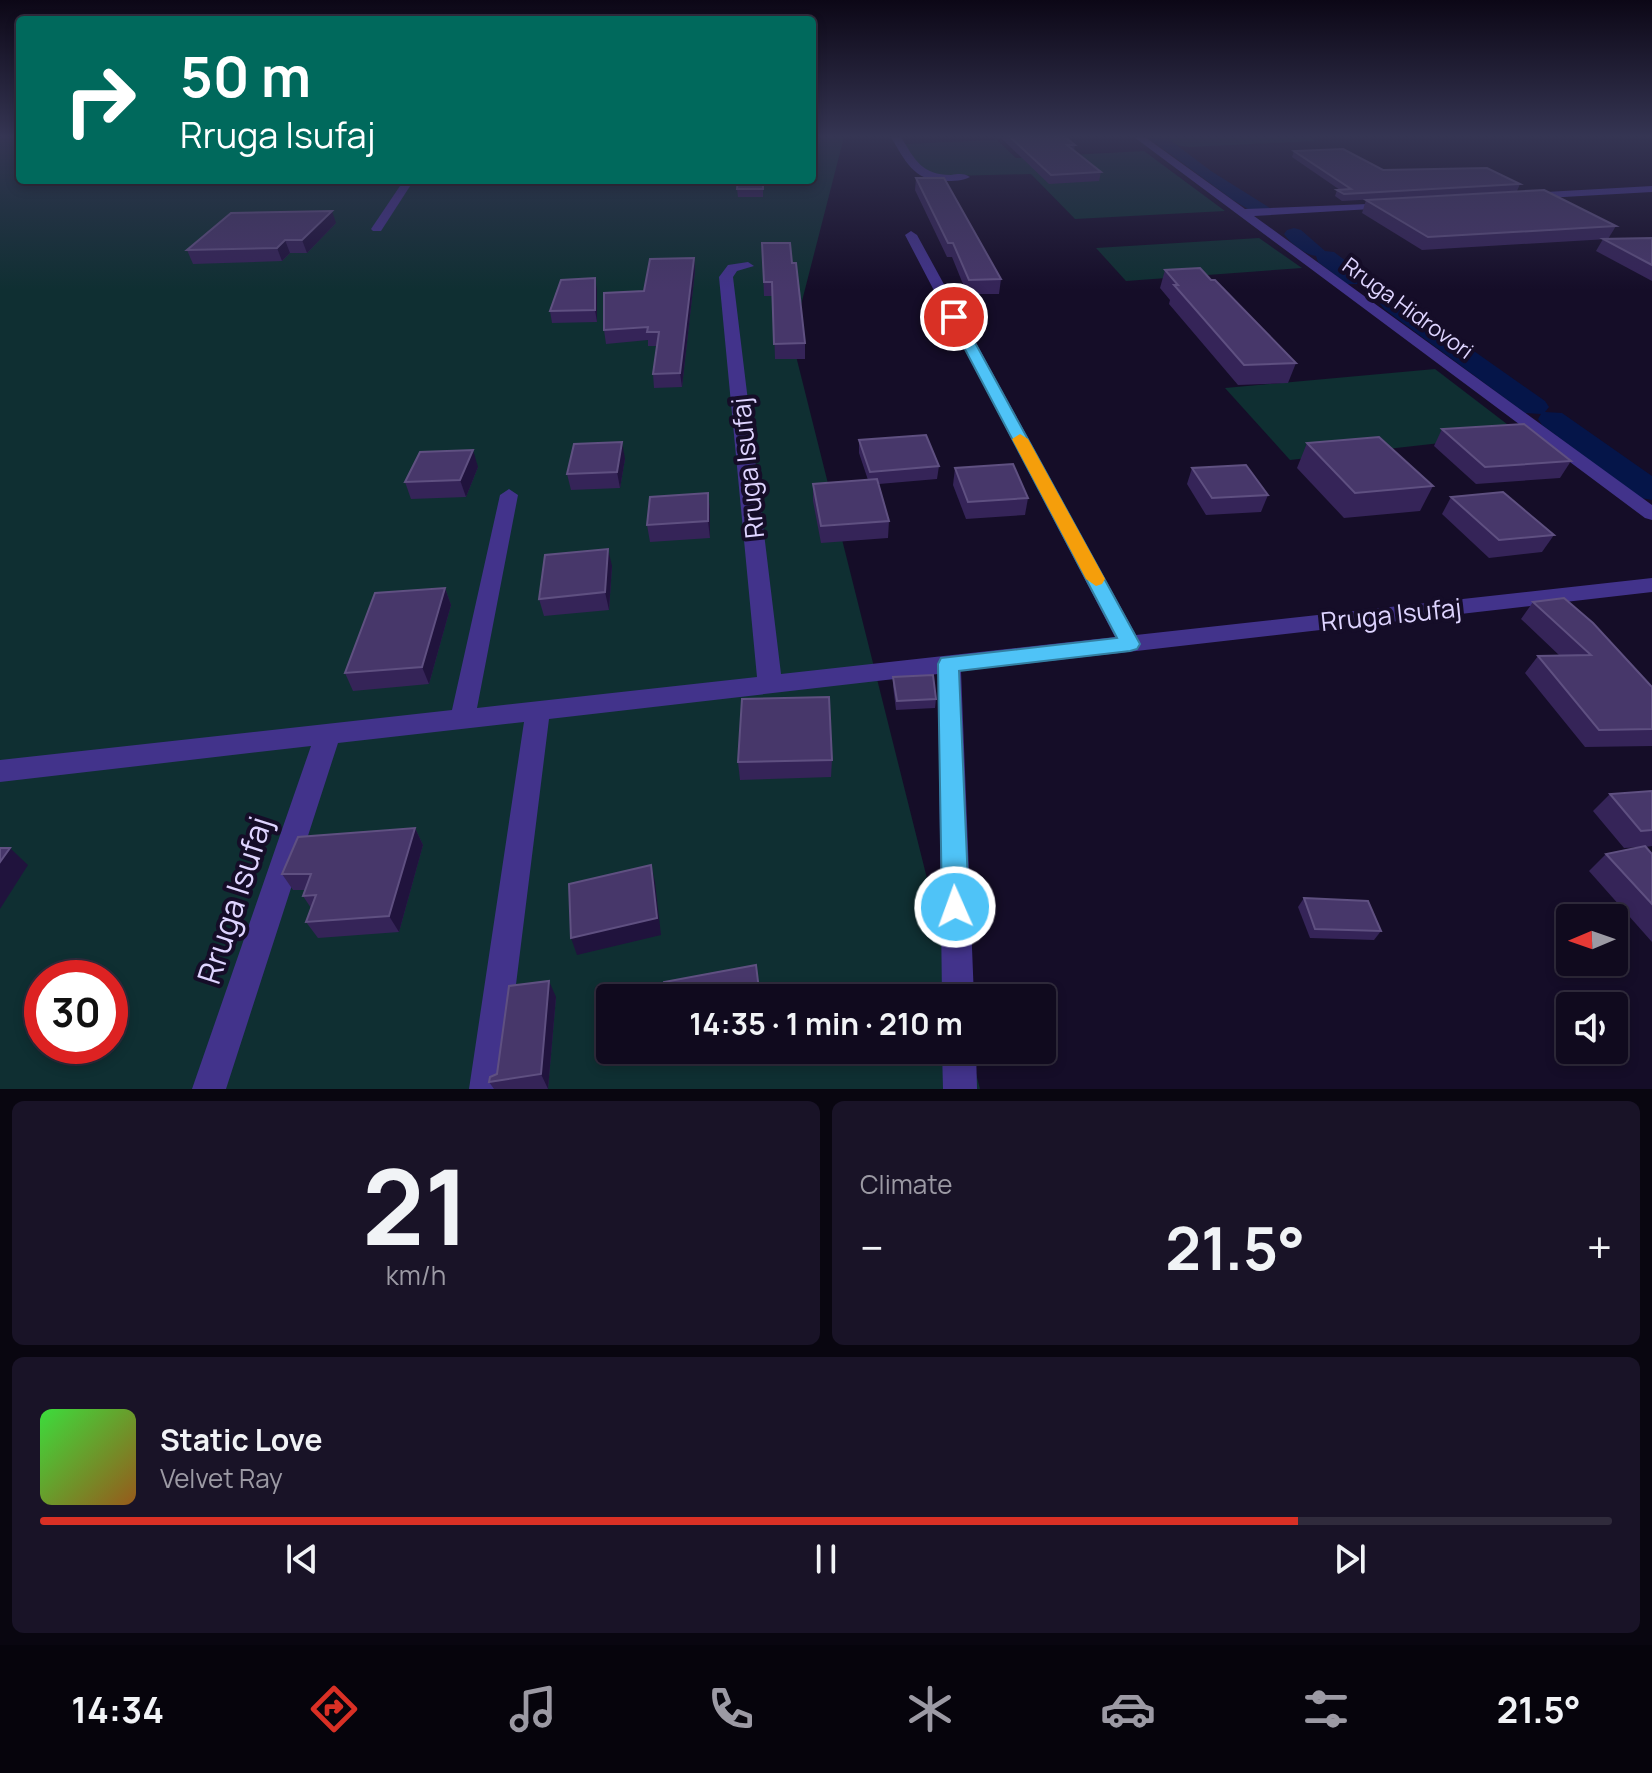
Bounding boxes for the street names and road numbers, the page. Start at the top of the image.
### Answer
street label: Rruga Hidrovori [1337,250,1479,366]
street label: Rruga Isufaj [722,396,772,540]
street label: Rruga Isufaj [1319,589,1463,639]
street label: Rruga Isufaj [186,811,282,989]

